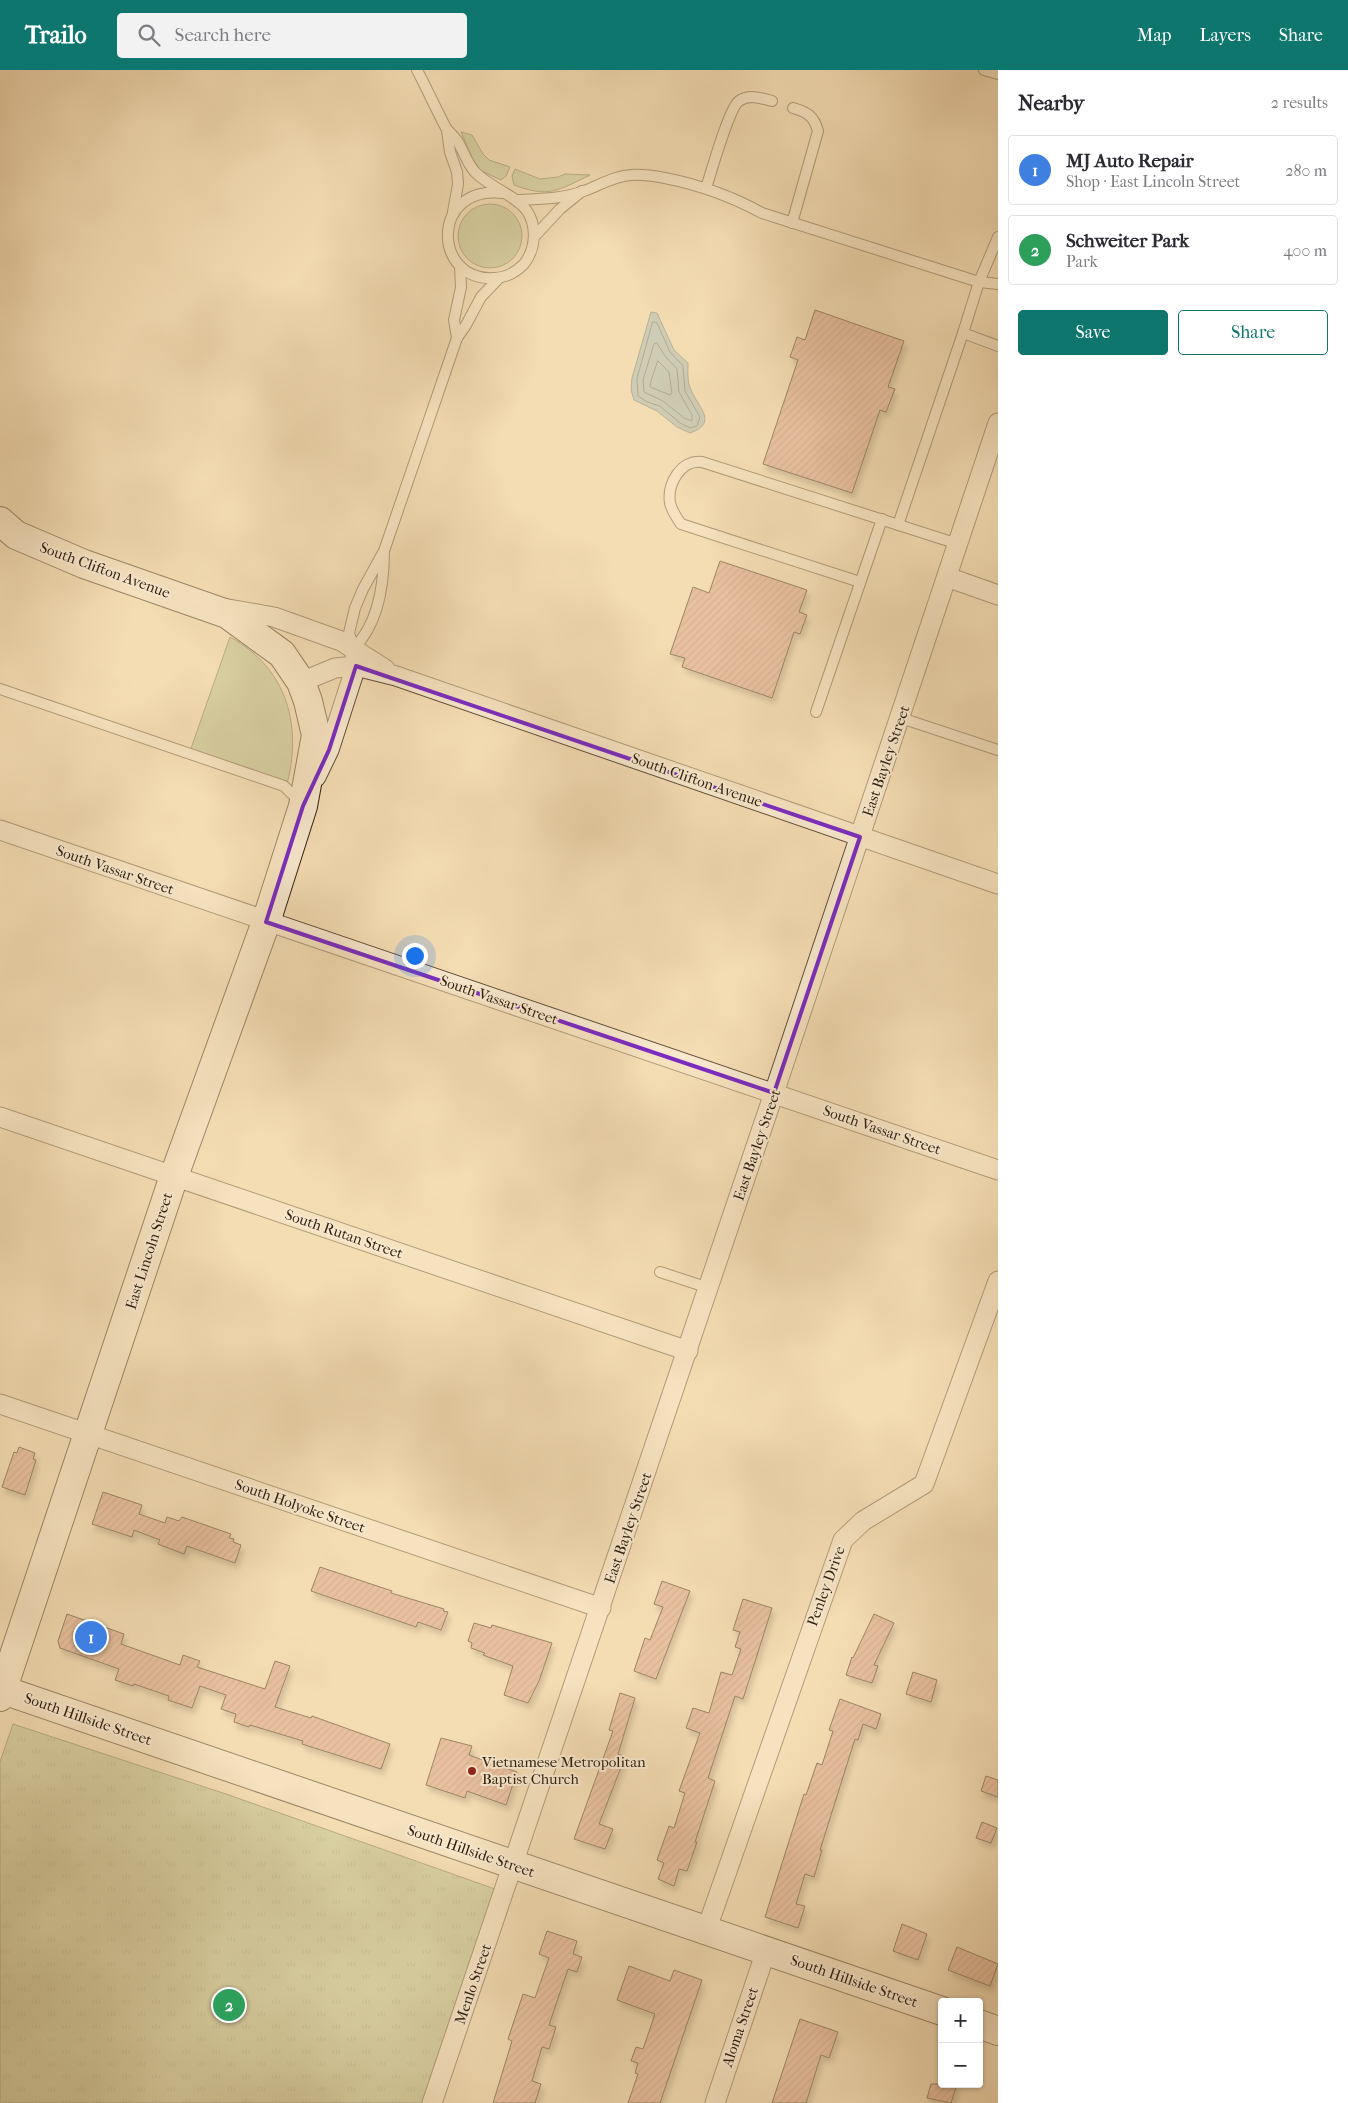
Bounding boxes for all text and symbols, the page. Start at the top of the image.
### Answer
search box [117,13,467,58]
text: Trailo [25,21,87,49]
icon: search [135,21,163,49]
text: Search here [175,24,271,46]
text: Map [1137,25,1171,46]
text: Layers [1199,25,1251,46]
text: Share [1279,25,1323,46]
text: Nearby [1018,91,1084,115]
text: 2 results [1271,93,1328,112]
text: MJ Auto Repair [1066,150,1194,172]
text: 1 [1032,161,1038,180]
text: 280 m [1285,161,1327,180]
text: Shop · East Lincoln Street [1066,172,1240,191]
text: Schweiter Park [1066,230,1189,252]
text: 2 [1031,241,1039,260]
text: 400 m [1283,241,1327,260]
text: Park [1066,252,1098,271]
button: Save [1018,310,1168,355]
button: Share [1178,310,1328,355]
street label: South Clifton Avenue [37,538,173,602]
street label: East Bayley Street [859,702,914,819]
street label: South Clifton Avenue [629,749,765,811]
street label: South Vassar Street [54,841,177,899]
your location [402,943,428,969]
street label: South Vassar Street [438,971,561,1029]
street label: East Bayley Street [730,1086,785,1203]
street label: South Vassar Street [821,1101,944,1159]
street label: East Lincoln Street [122,1190,177,1312]
street label: South Rutan Street [283,1205,406,1263]
street label: East Bayley Street [601,1469,656,1586]
street label: South Holyoke Street [233,1475,368,1537]
street label: Penley Drive [803,1543,849,1629]
pin: 1 [75,1618,107,1656]
street label: South Hillside Street [22,1689,155,1749]
place label: Vietnamese Metropolitan Baptist Church [481,1753,646,1788]
marker: Vietnamese Metropolitan Baptist Church [466,1765,478,1777]
street label: South Hillside Street [405,1821,538,1881]
street label: Menlo Street [451,1941,495,2027]
street label: South Hillside Street [788,1951,921,2011]
street label: Aloma Street [718,1984,762,2070]
pin: 2 [213,1986,245,2024]
map controls [938,1998,983,2088]
button: + [938,1998,983,2043]
button: − [938,2043,983,2088]

